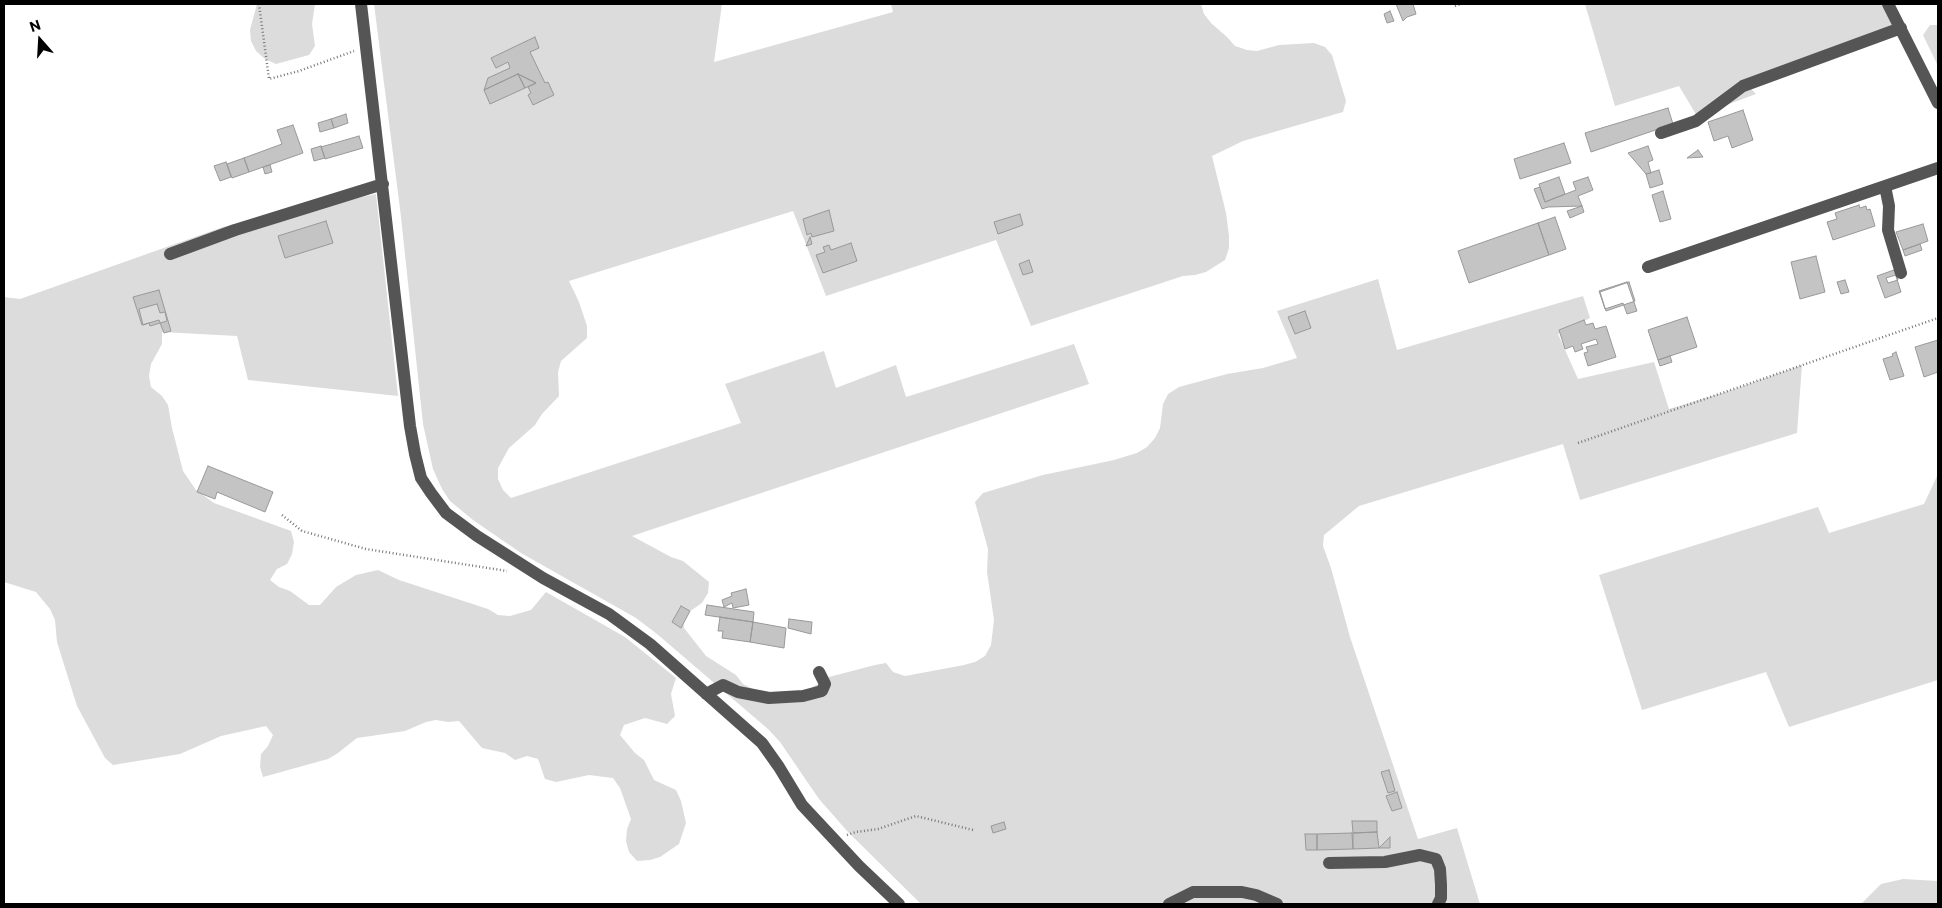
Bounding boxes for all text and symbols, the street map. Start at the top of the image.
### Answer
north arrow [15,15,65,65]
text: N [27,16,43,35]

